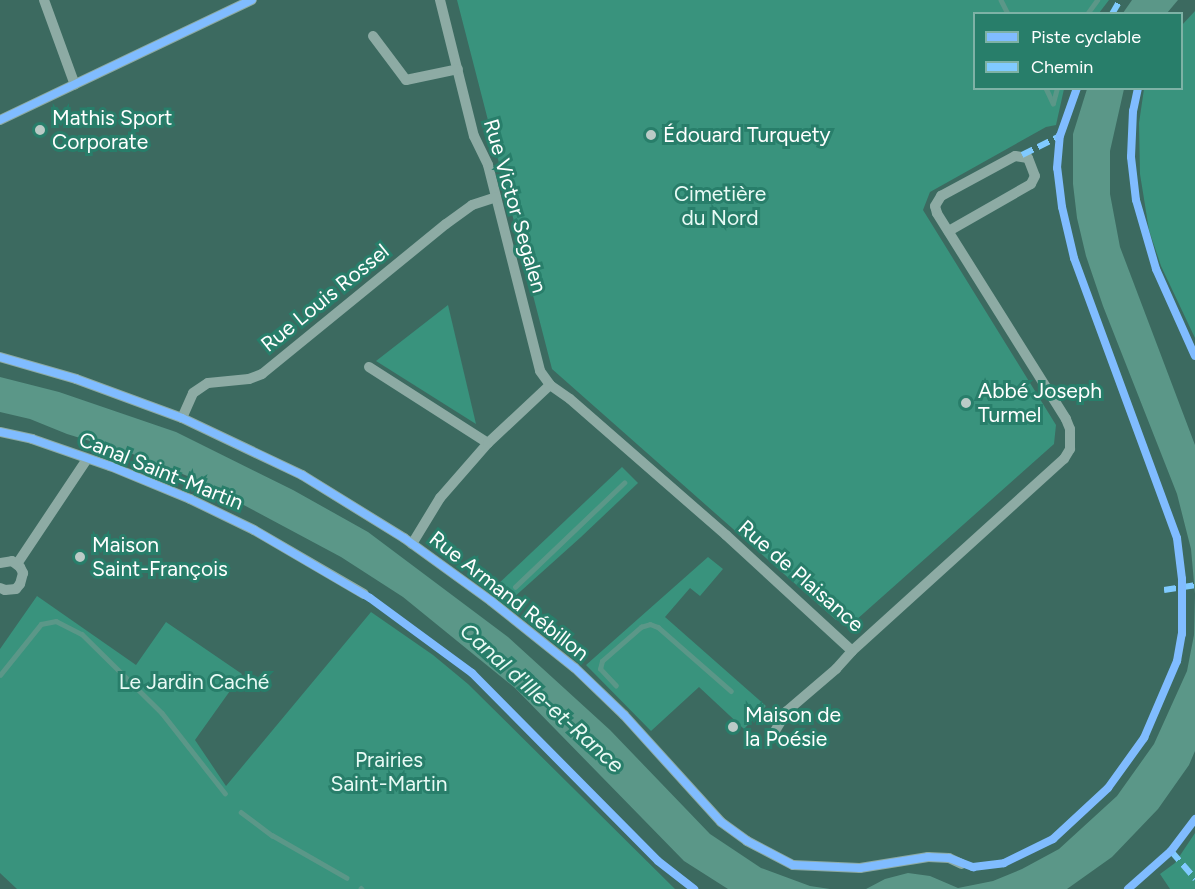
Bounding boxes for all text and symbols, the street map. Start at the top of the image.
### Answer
legend [973,12,1183,90]
text: Piste cyclable [1031,26,1141,48]
text: Chemin [1031,56,1093,78]
place label: Mathis Sport Corporate [52,105,172,155]
street label: Rue Victor Segalen [478,116,552,296]
place label: Édouard Turquety [663,122,831,148]
marker: Mathis Sport Corporate [33,123,47,137]
marker: Édouard Turquety [644,128,658,142]
park label: Cimetière du Nord [674,181,766,231]
street label: Rue Louis Rossel [256,239,394,357]
place label: Abbé Joseph Turmel [978,378,1102,428]
marker: Abbé Joseph Turmel [959,396,973,410]
street label: Canal Saint-Martin [75,427,247,515]
street label: Rue de Plaisance [733,515,869,637]
street label: Rue Armand Rébillon [424,526,594,666]
place label: Maison Saint-François [92,532,228,582]
marker: Maison Saint-François [73,550,87,564]
water label: Canal d'Ille-et-Rance [455,618,629,778]
park label: Le Jardin Caché [119,669,269,695]
place label: Maison de la Poésie [745,702,841,752]
marker: Maison de la Poésie [726,720,740,734]
park label: Prairies Saint-Martin [331,747,447,797]

